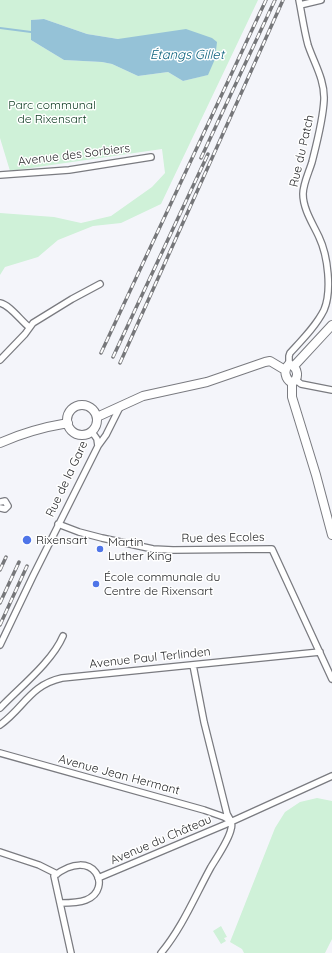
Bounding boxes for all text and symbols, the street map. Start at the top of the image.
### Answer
water label: Étangs Gillet [150,47,224,63]
park label: Parc communal de Rixensart [8,98,96,126]
street label: Rue du Patch [287,113,317,189]
street label: Avenue des Sorbiers [17,141,131,169]
street label: Rue de la Gare [43,439,91,519]
street label: Rue des Ecoles [181,530,265,546]
place label: Rixensart [36,533,88,547]
marker: Rixensart [21,534,33,546]
place label: Martin Luther King [108,535,172,563]
marker: Martin Luther King [95,544,105,554]
place label: École communale du Centre de Rixensart [104,570,220,598]
marker: École communale du Centre de Rixensart [91,579,101,589]
street label: Avenue Paul Terlinden [89,644,211,672]
street label: Avenue Jean Hermant [57,752,181,798]
street label: Avenue du Château [108,812,214,868]

